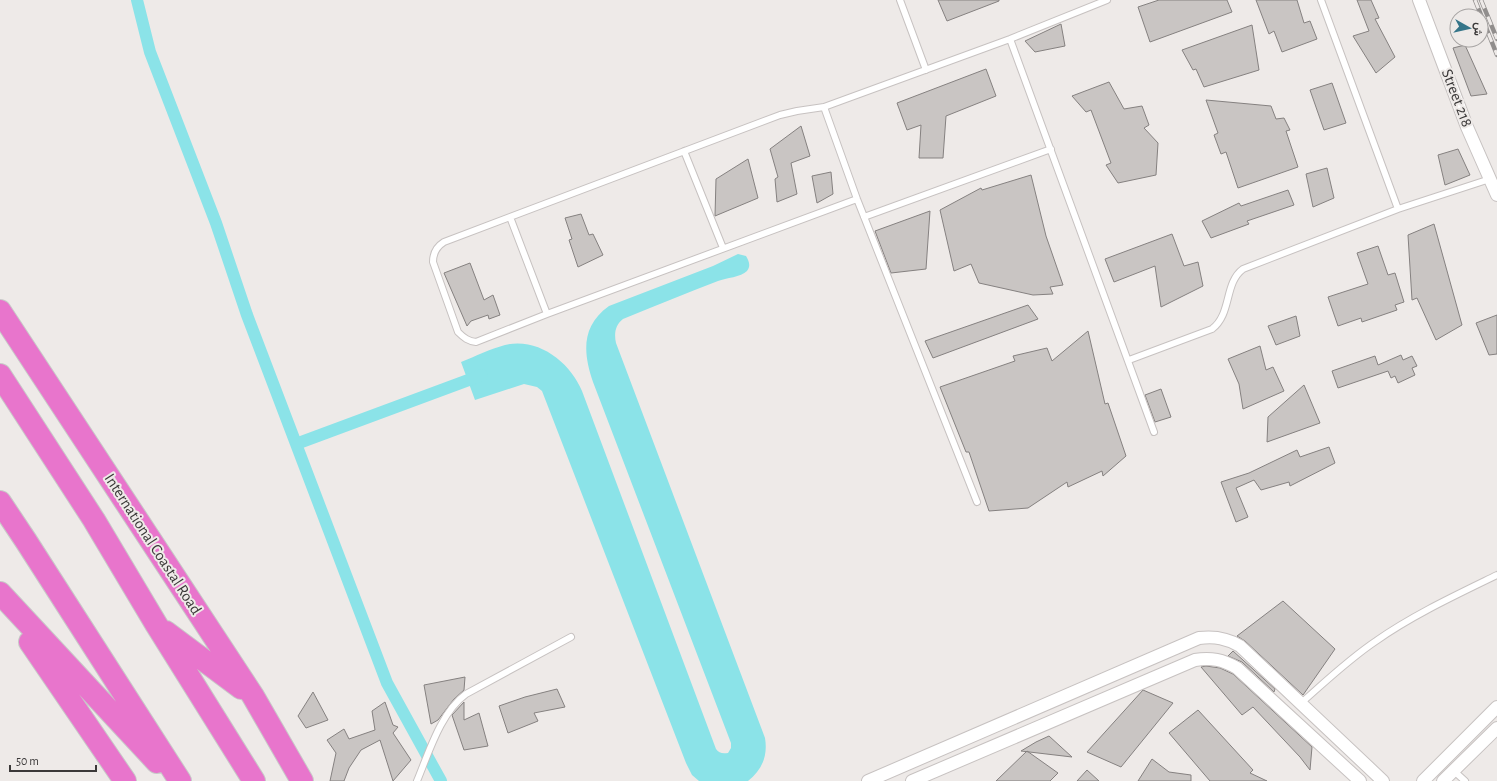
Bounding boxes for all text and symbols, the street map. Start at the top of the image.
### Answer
north arrow [1449,8,1489,48]
text: ش [1471,22,1485,37]
street label: Street 218 [1439,67,1475,129]
street label: International Coastal Road [102,471,204,617]
scale bar [10,747,96,773]
text: 50 m [16,755,39,767]

